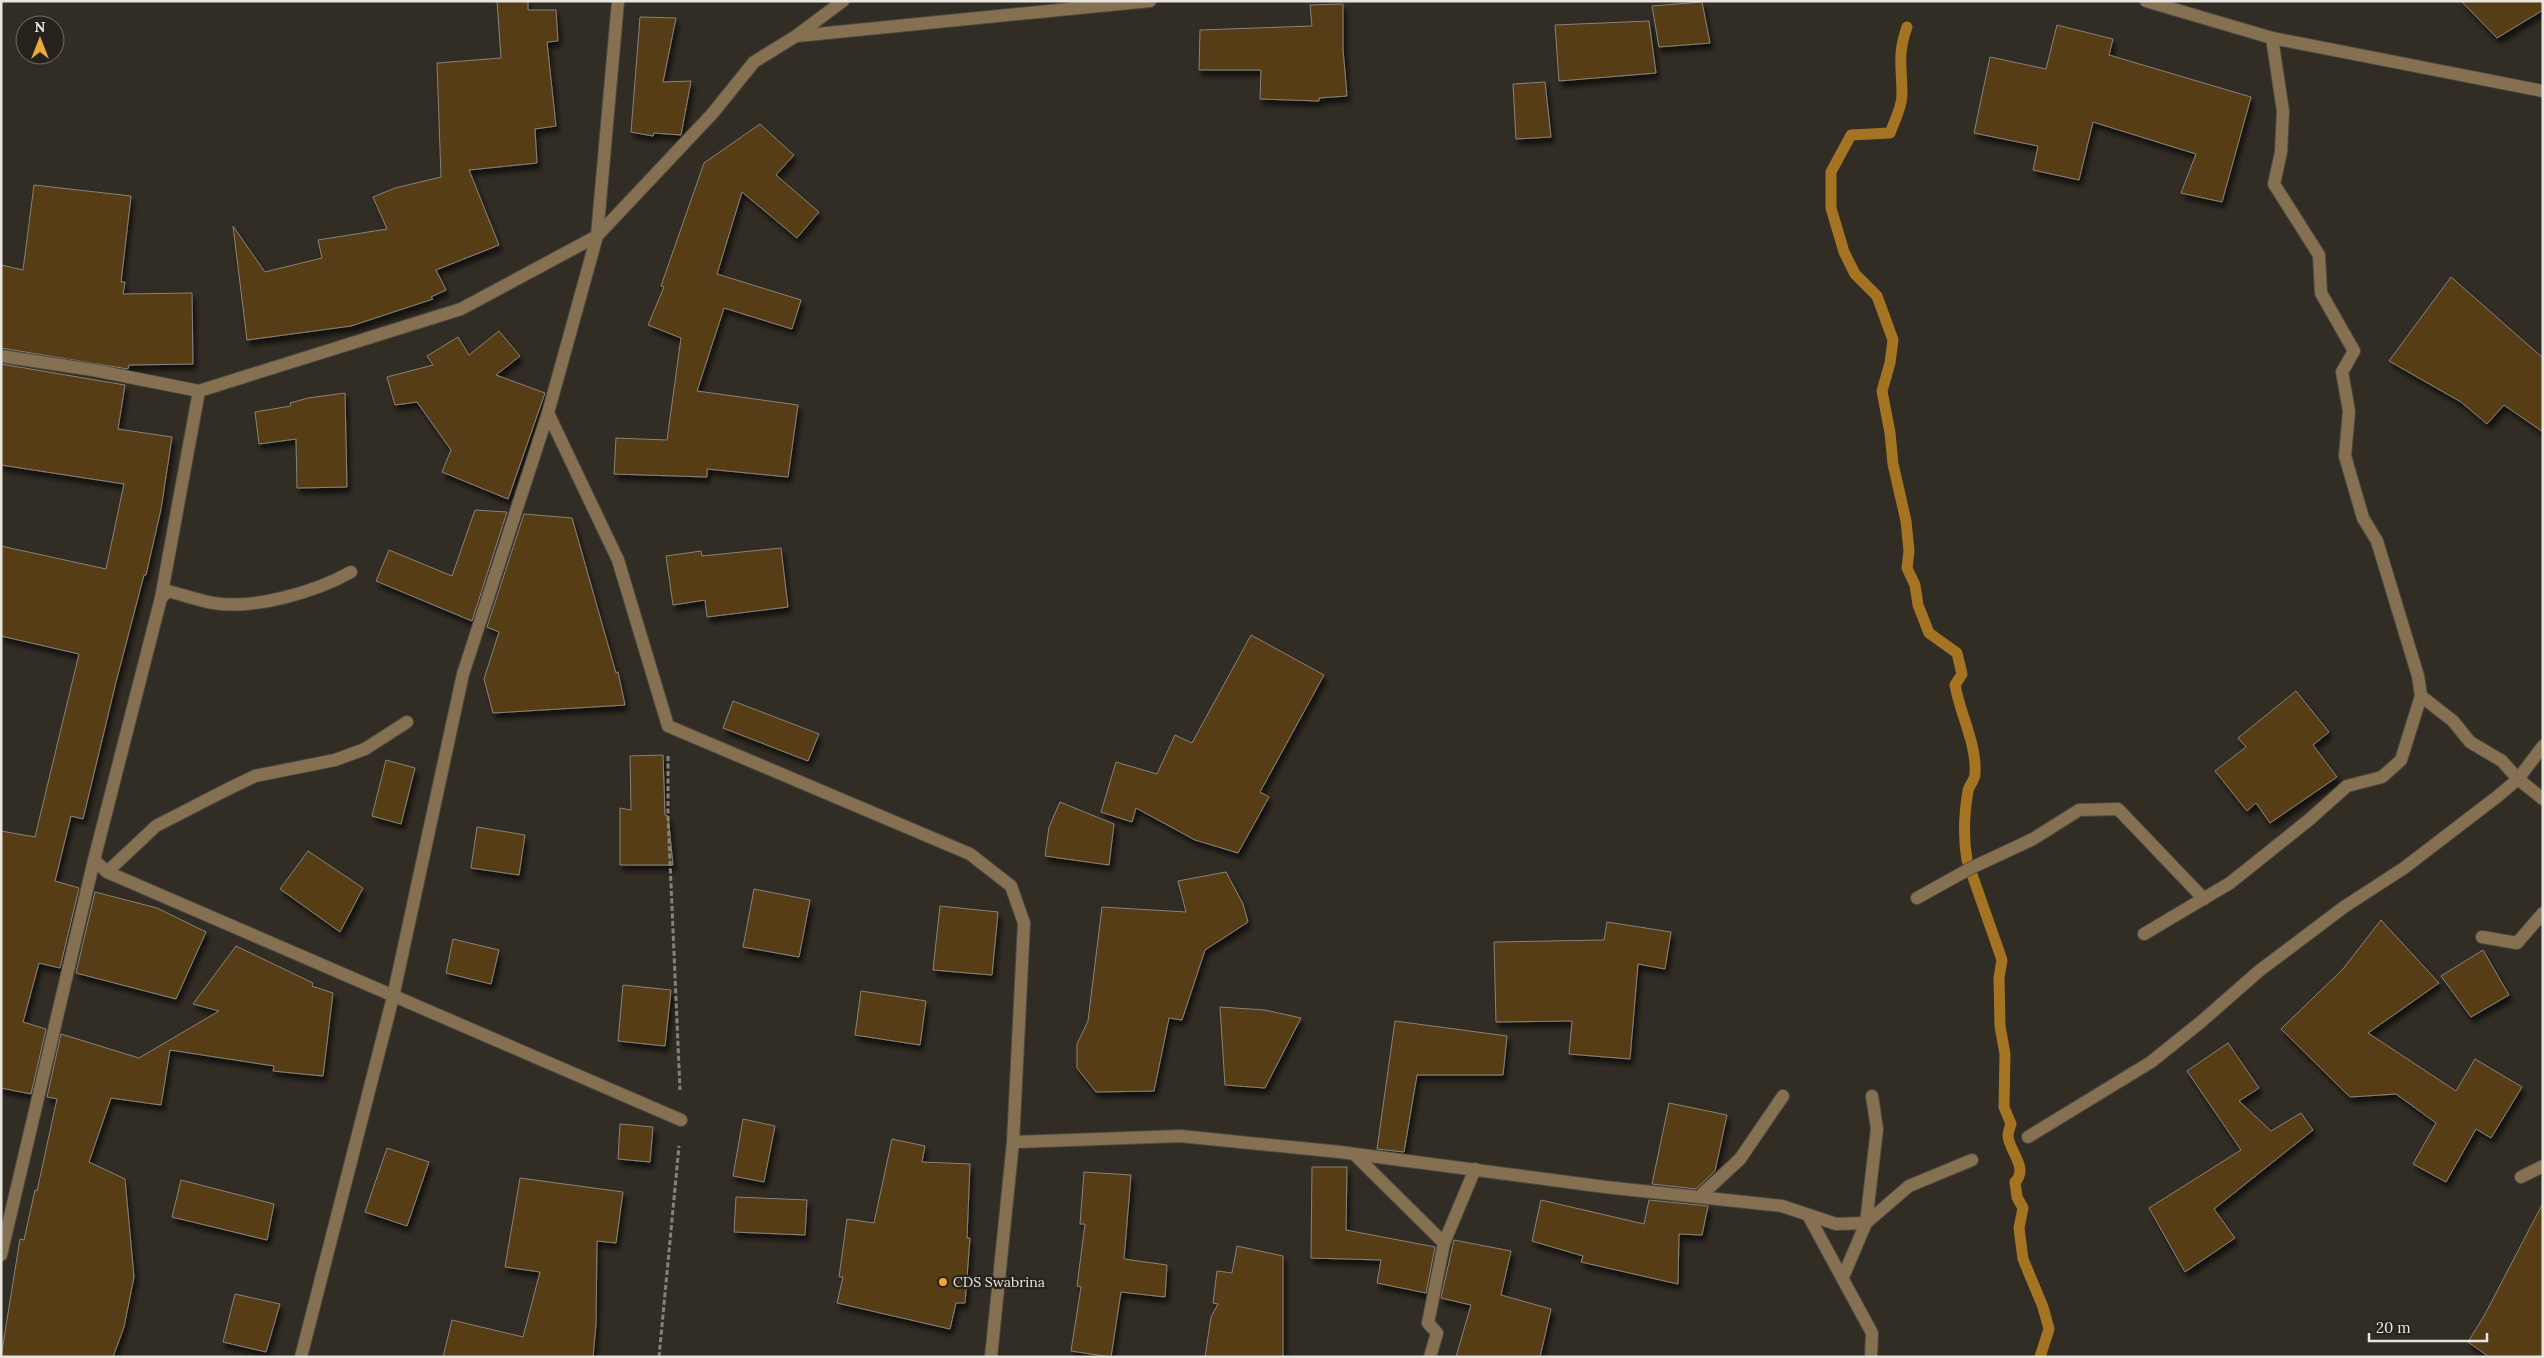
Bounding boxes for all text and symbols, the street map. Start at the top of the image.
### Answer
north arrow [15,15,65,65]
text: N [35,18,46,36]
place label: CDS Swabrina [953,1273,1045,1291]
marker: CDS Swabrina [937,1276,949,1288]
scale bar [2369,1310,2486,1342]
text: 20 m [2376,1318,2411,1337]

